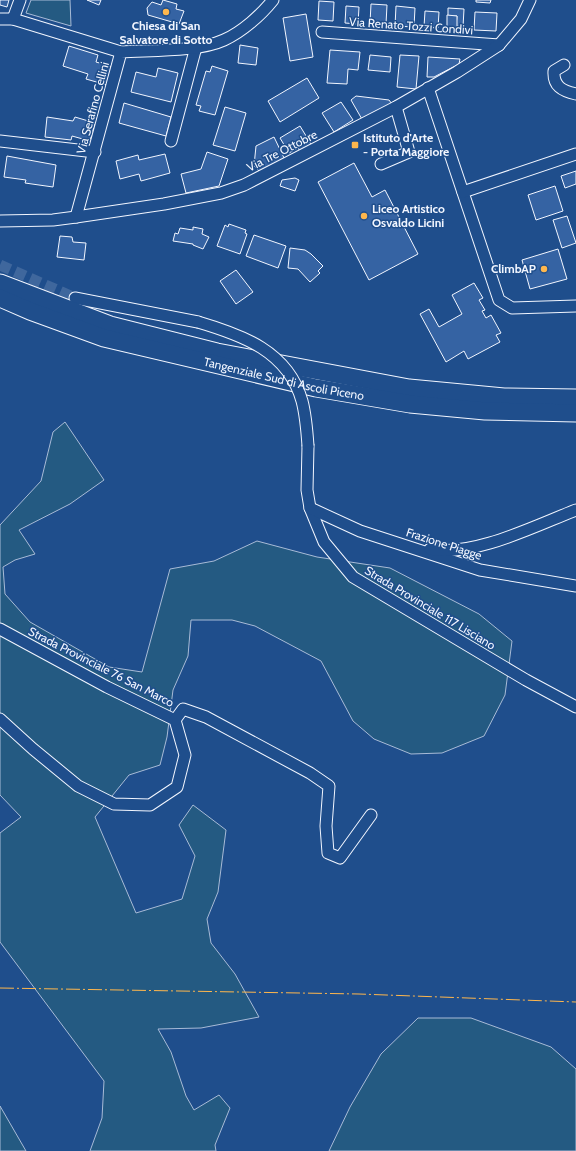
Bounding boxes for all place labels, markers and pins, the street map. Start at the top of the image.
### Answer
marker: Chiesa di San Salvatore di Sotto [161,7,171,17]
place label: Chiesa di San Salvatore di Sotto [120,18,213,47]
place label: Istituto d'Arte - Porta Maggiore [363,130,449,159]
marker: Istituto d'Arte - Porta Maggiore [350,140,360,150]
place label: Liceo Artistico Osvaldo Licini [372,201,445,230]
marker: Liceo Artistico Osvaldo Licini [359,211,369,221]
place label: ClimbAP [491,261,536,276]
marker: ClimbAP [539,264,549,274]

